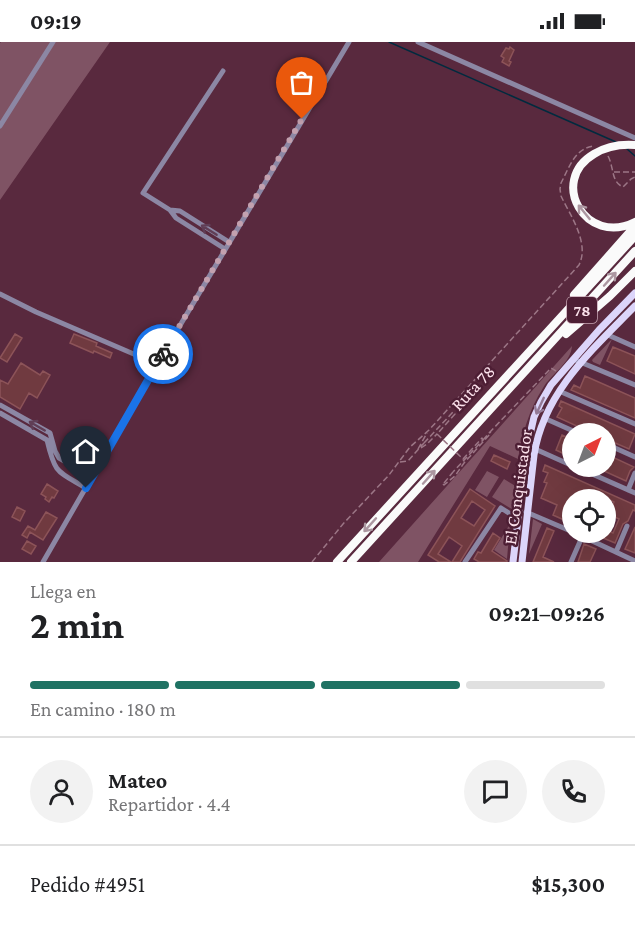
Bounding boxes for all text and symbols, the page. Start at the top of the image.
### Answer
text: 09:19 [30,9,82,34]
pin [276,57,327,119]
icon: bag [285,66,318,99]
one-way arrow [577,204,590,220]
one-way arrow [201,223,218,236]
one-way arrow [603,271,617,286]
road number: 78 [567,297,597,323]
courier [133,324,193,384]
icon: bike [147,338,180,371]
street label: Ruta 78 [447,361,499,415]
one-way arrow [533,397,545,415]
one-way arrow [29,420,46,432]
north arrow [562,423,616,477]
map controls [562,423,616,543]
pin [60,426,111,488]
street label: El Conquistador [500,427,536,546]
icon: home [69,435,102,468]
one-way arrow [422,470,436,485]
button: locate [562,489,616,543]
one-way arrow [363,518,377,533]
text: Llega en [30,580,96,602]
text: 09:21–09:26 [489,601,605,626]
text: 2 min [30,603,124,646]
text: En camino · 180 m [30,698,176,720]
button: person [30,760,93,823]
button: chat [464,760,527,823]
button: phone [542,760,605,823]
text: Mateo [108,768,167,793]
text: Repartidor · 4.4 [108,793,231,815]
text: Pedido #4951 [30,872,145,897]
text: $15,300 [532,872,605,897]

